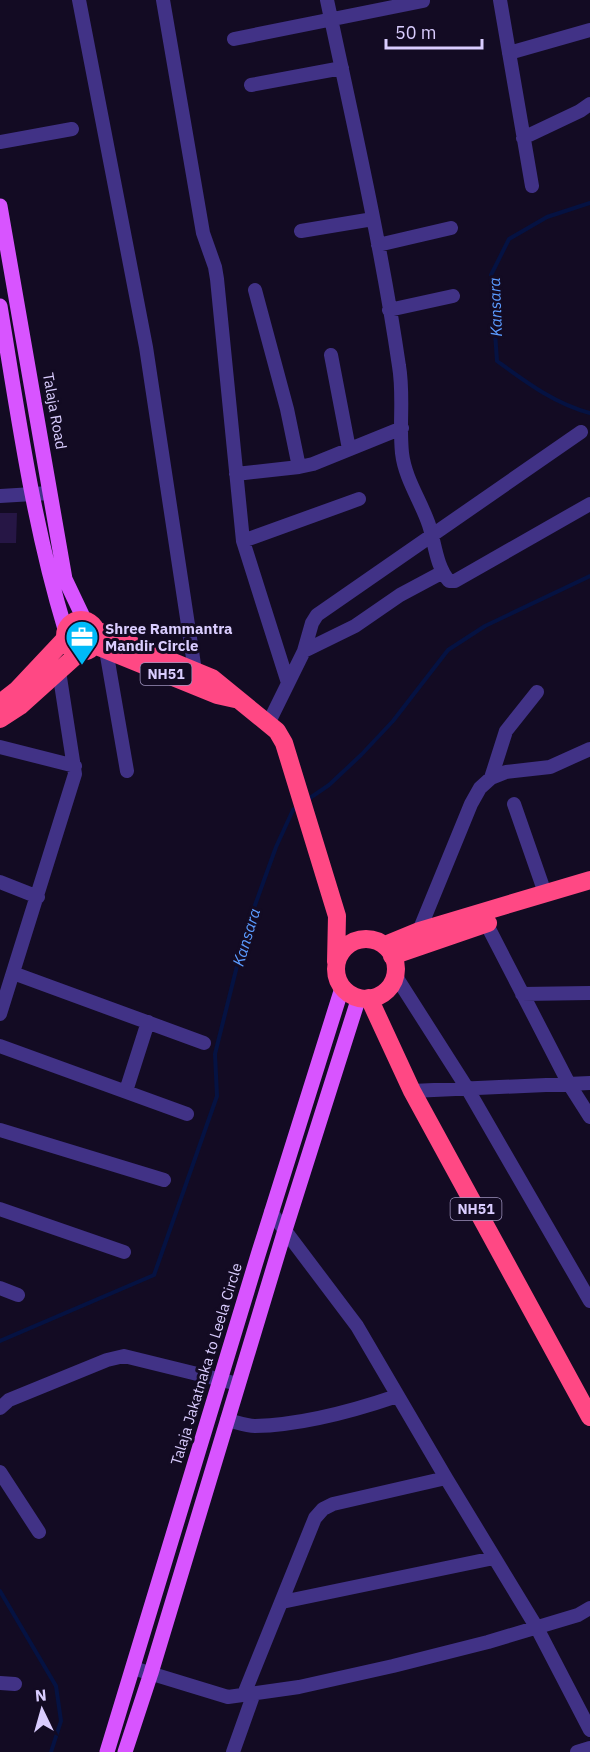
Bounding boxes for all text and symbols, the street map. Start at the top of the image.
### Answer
scale bar [386,12,482,50]
text: 50 m [395,21,437,44]
water label: Kansara [484,277,506,337]
street label: Talaja Road [39,371,71,451]
office icon: Shree Rammantra Mandir Circle [64,619,100,666]
place label: Shree Rammantra Mandir Circle [105,619,233,655]
road number: NH51 [140,663,192,685]
water label: Kansara [228,906,264,968]
road number: NH51 [450,1198,502,1220]
street label: Talaja Jakatnaka to Leela Circle [166,1261,246,1467]
north arrow [12,1680,72,1740]
text: N [34,1685,47,1706]

